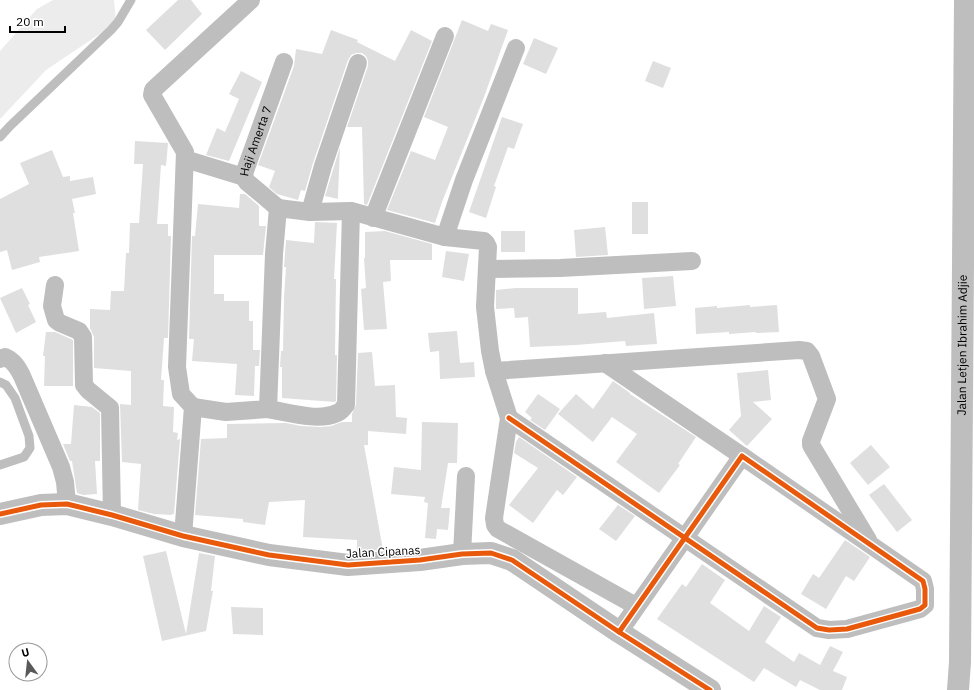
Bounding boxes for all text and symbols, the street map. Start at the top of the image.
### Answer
scale bar [10,8,65,34]
text: 20 m [16,14,44,29]
street label: Haji Amerta 7 [236,104,275,177]
street label: Jalan Letjen Ibrahim Adjie [954,274,970,416]
street label: Jalan Cipanas [345,542,421,561]
north arrow [8,642,48,682]
text: U [20,645,31,660]

